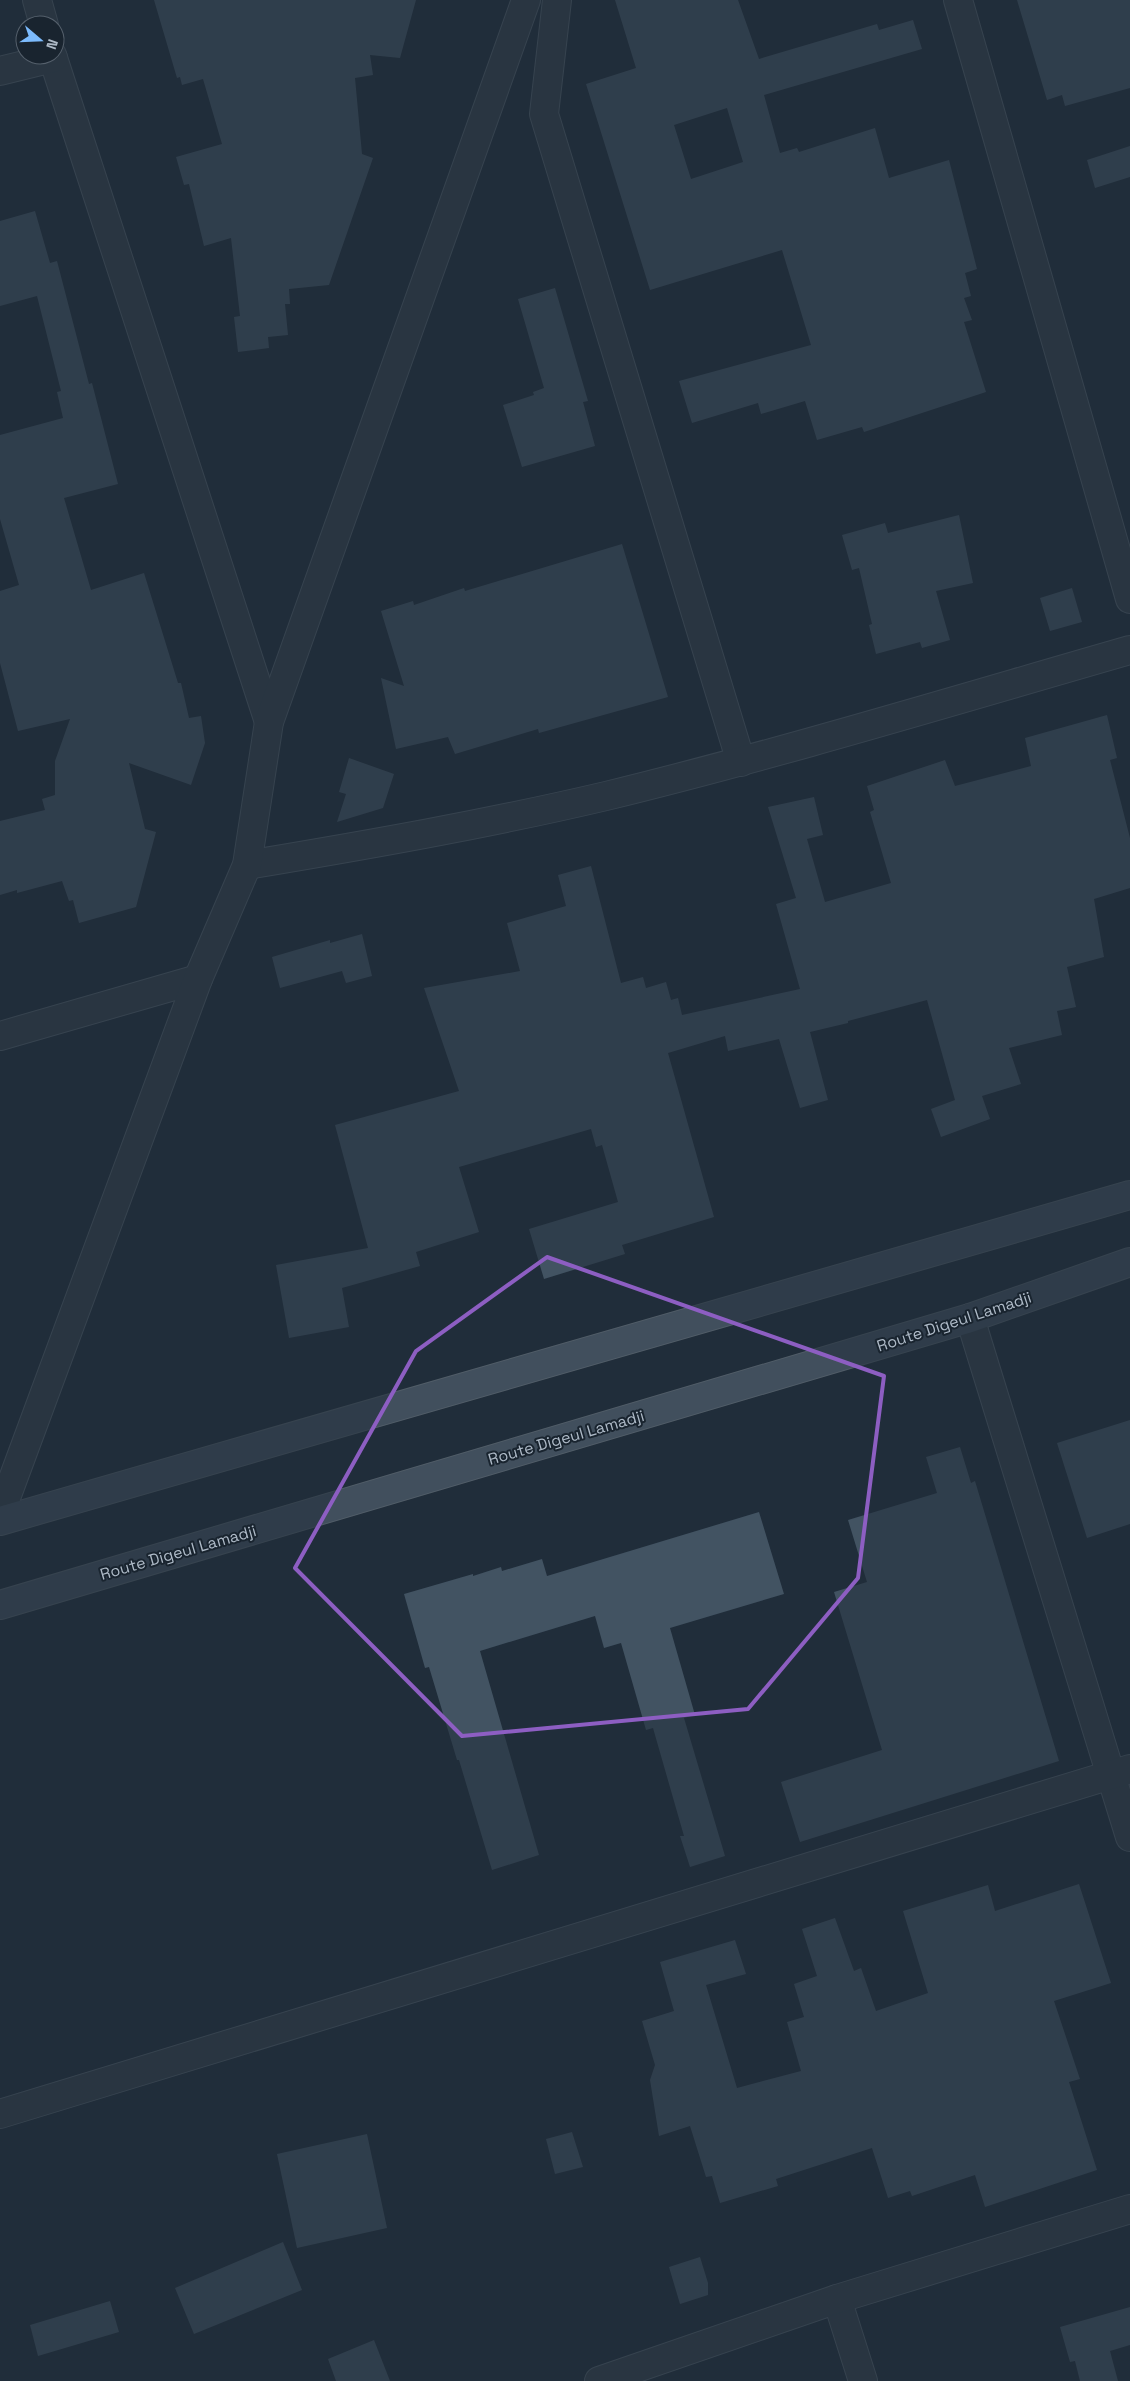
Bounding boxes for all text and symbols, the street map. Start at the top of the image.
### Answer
north arrow [15,15,65,65]
text: N [42,37,62,52]
street label: Route Digeul Lamadji [874,1287,1034,1356]
street label: Route Digeul Lamadji [486,1405,647,1470]
street label: Route Digeul Lamadji [98,1520,259,1585]

